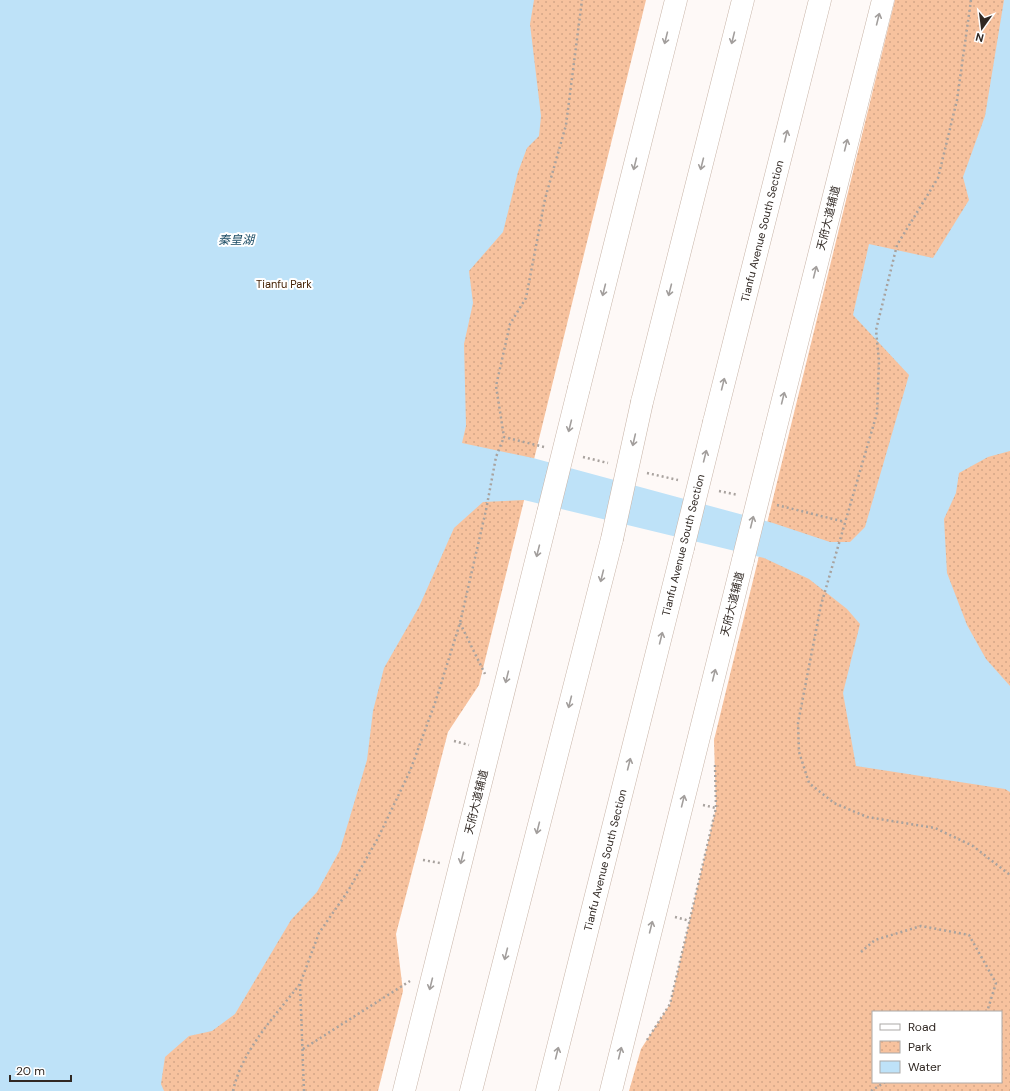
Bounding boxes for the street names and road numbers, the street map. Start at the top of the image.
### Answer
street label: Tianfu Avenue South Section [738,159,786,303]
street label: 天府大道辅道 [813,184,843,252]
street label: Tianfu Avenue South Section [659,473,707,617]
street label: 天府大道辅道 [717,570,747,638]
street label: 天府大道辅道 [461,768,491,836]
street label: Tianfu Avenue South Section [581,788,629,932]

